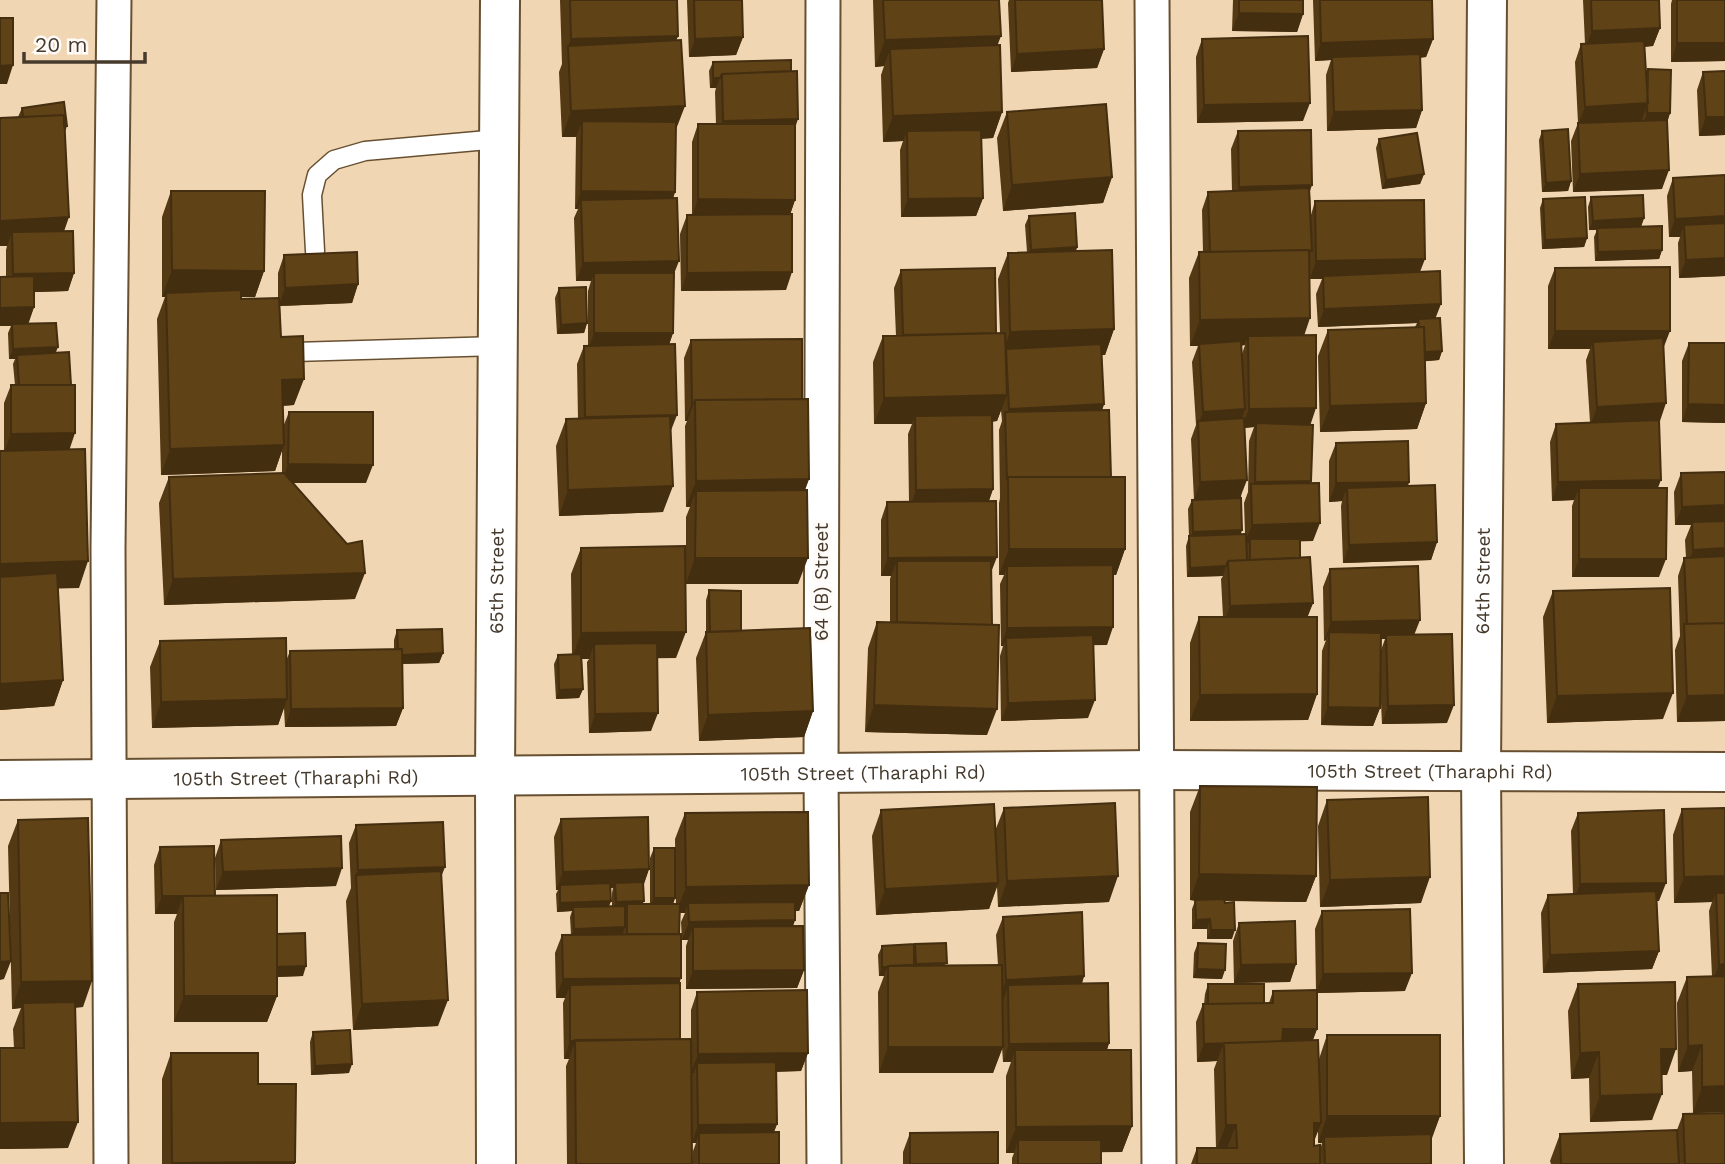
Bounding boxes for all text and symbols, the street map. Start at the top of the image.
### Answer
scale bar [24,21,145,65]
text: 20 m [35,32,87,57]
street label: 64 (B) Street [810,523,833,641]
street label: 65th Street [485,528,509,634]
street label: 64th Street [1471,528,1495,634]
street label: 105th Street (Tharaphi Rd) [740,760,986,786]
street label: 105th Street (Tharaphi Rd) [1307,760,1552,783]
street label: 105th Street (Tharaphi Rd) [173,765,419,790]

